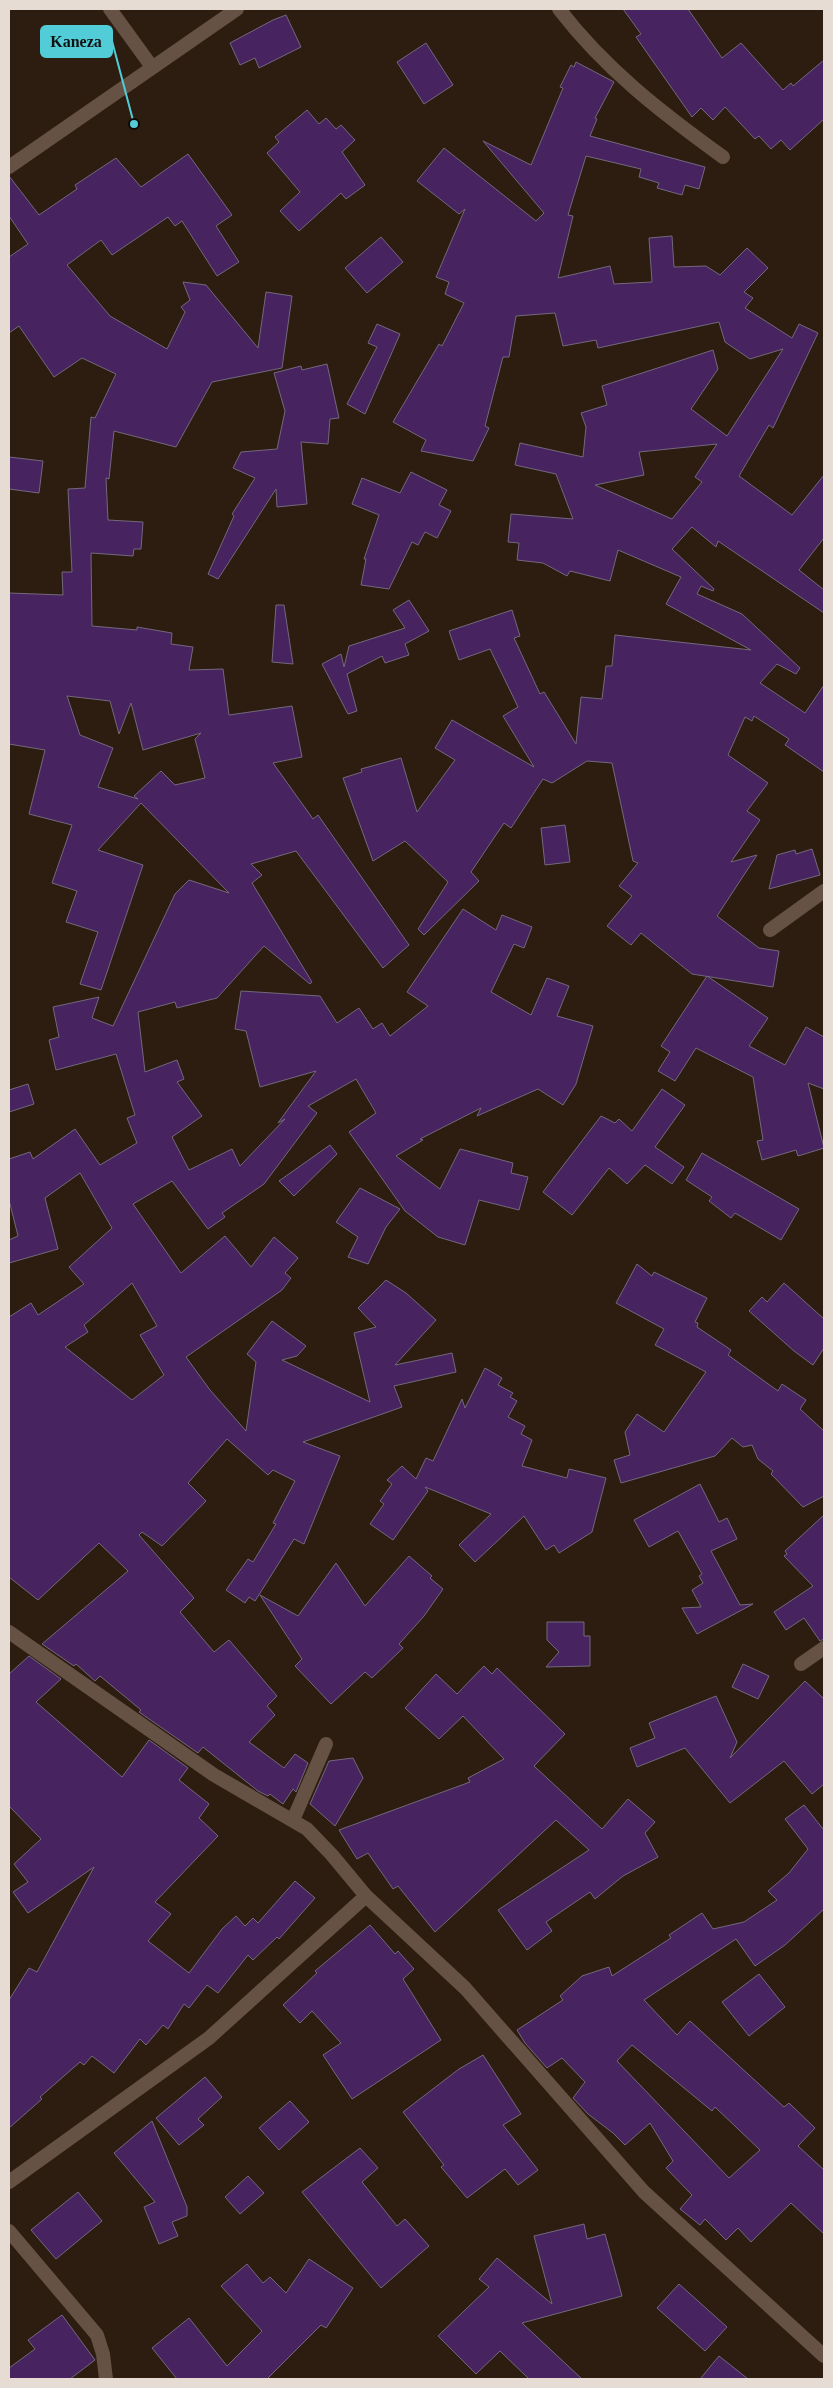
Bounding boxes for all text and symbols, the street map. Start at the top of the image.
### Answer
callout: Kaneza [41,26,112,57]
text: Kaneza [50,33,102,50]

